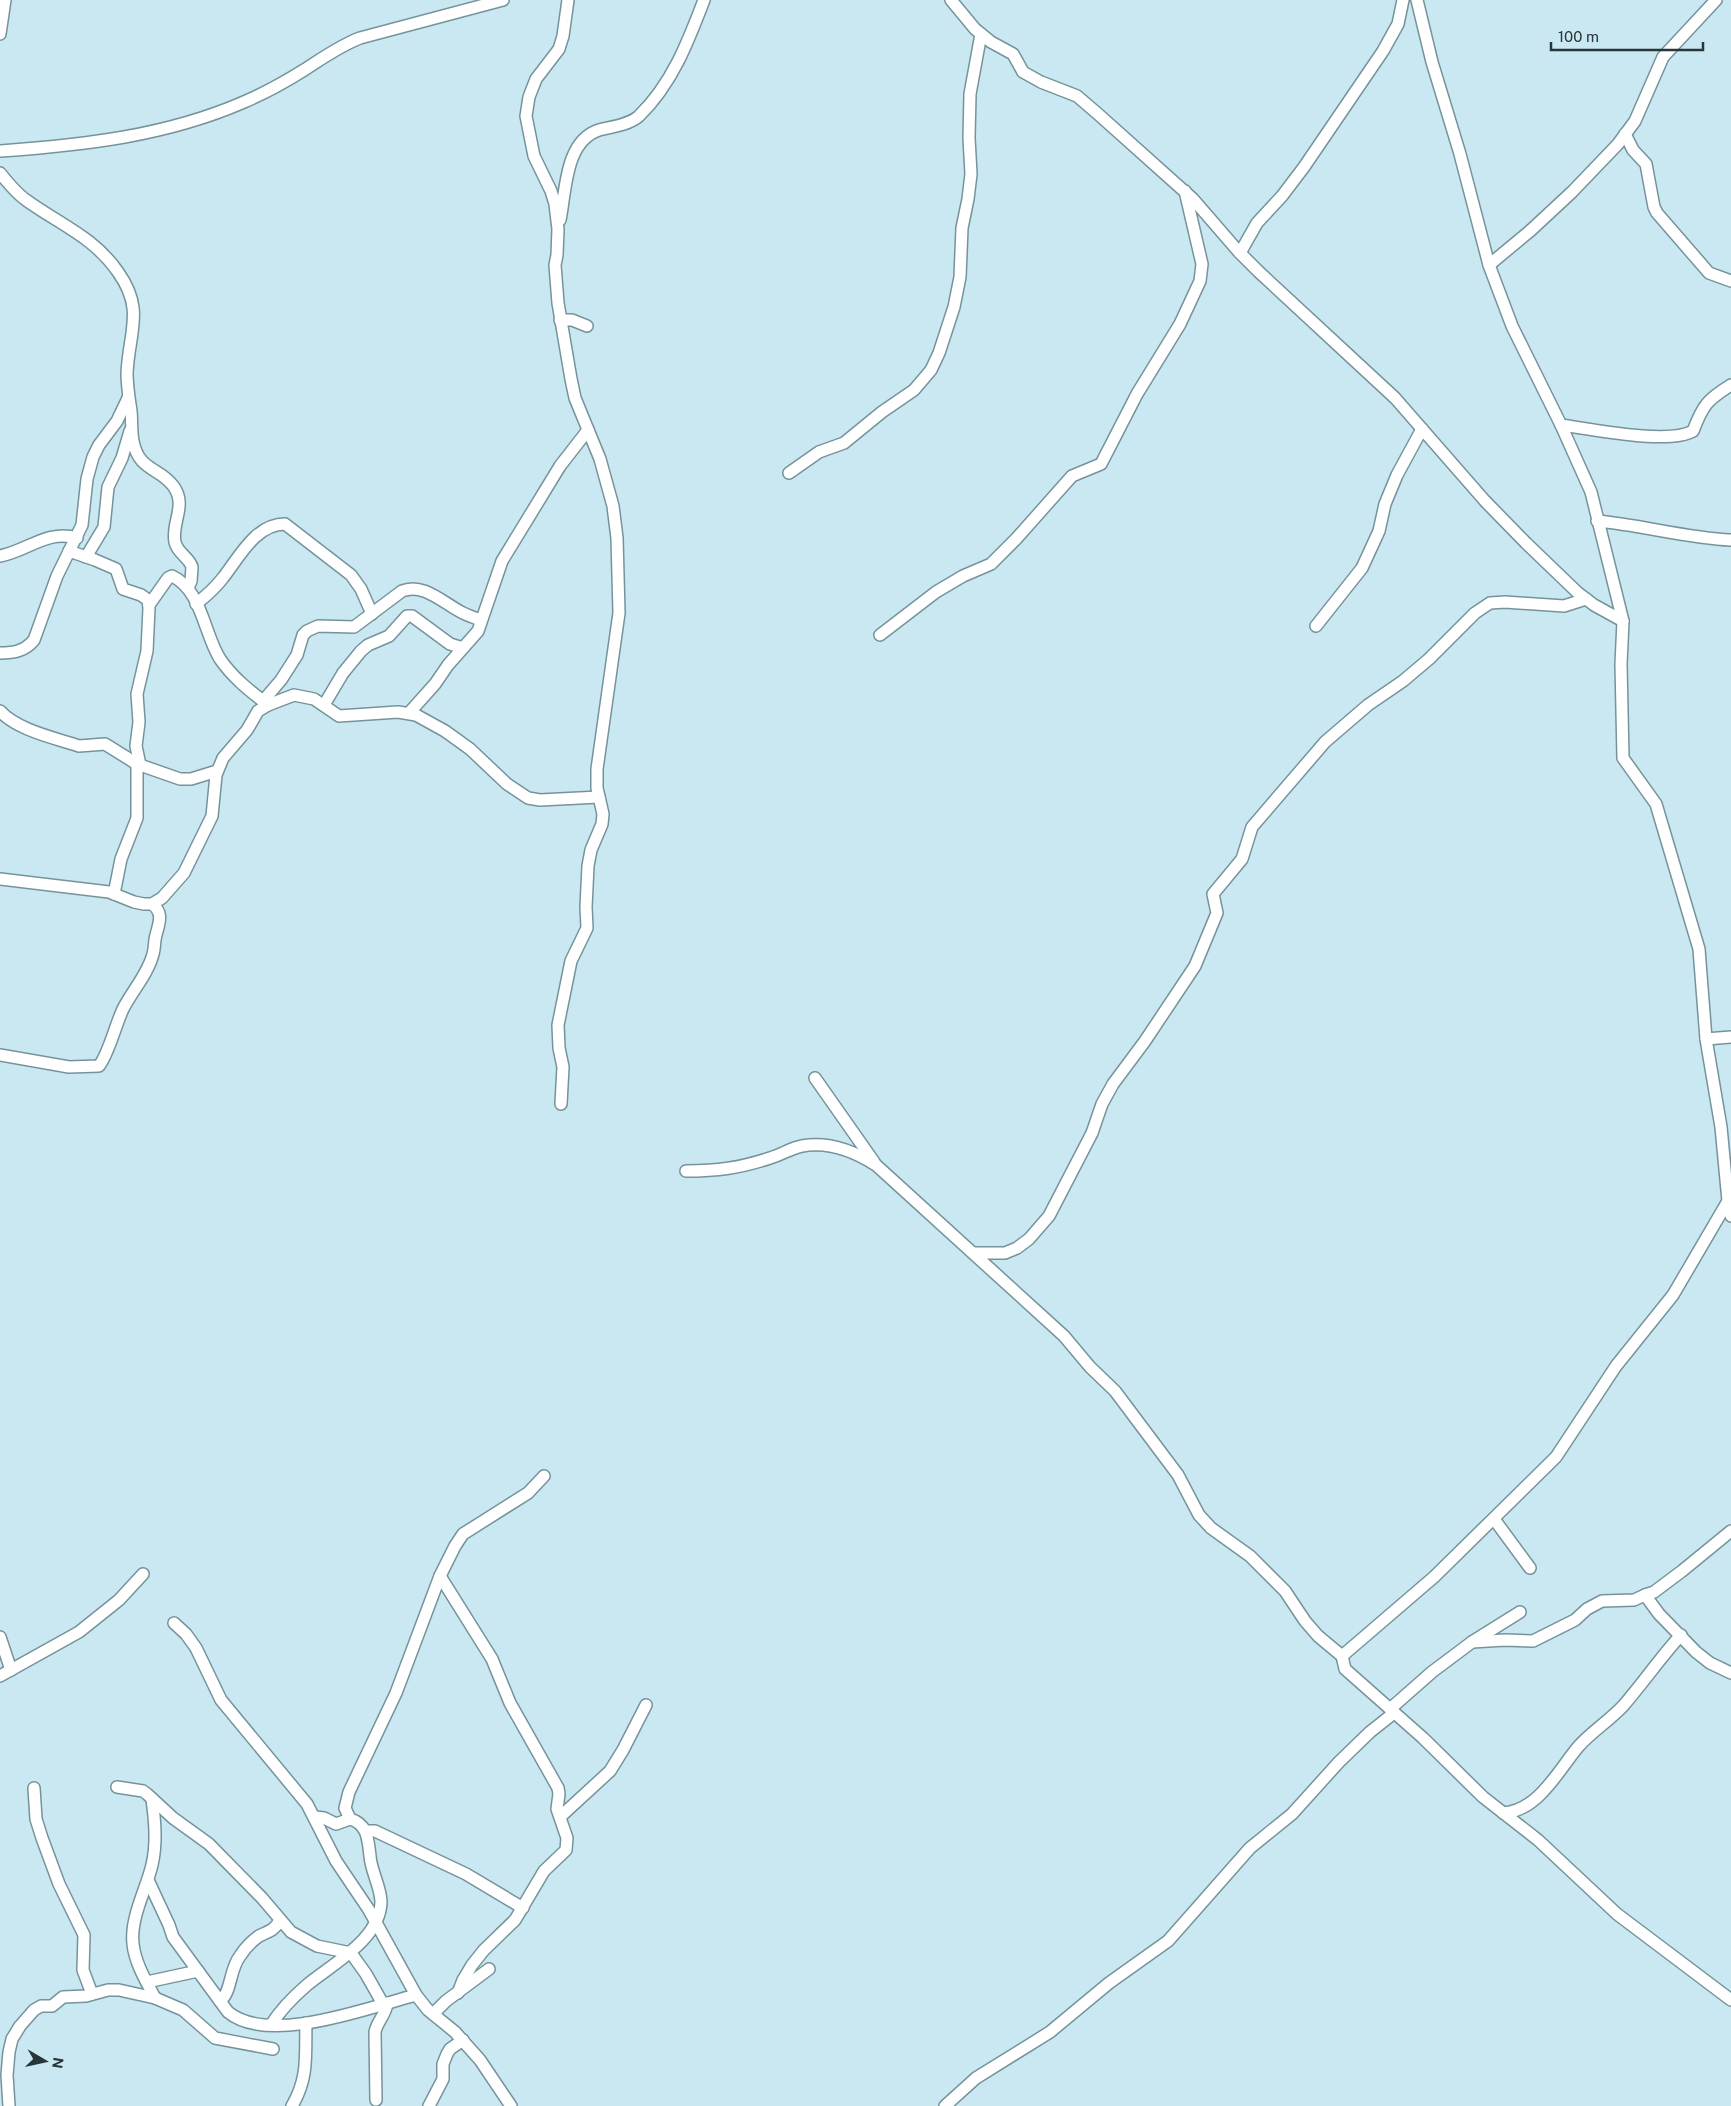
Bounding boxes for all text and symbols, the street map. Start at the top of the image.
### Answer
scale bar [1551,20,1704,52]
text: 100 m [1558,28,1599,45]
north arrow [20,2036,70,2086]
text: N [49,2056,67,2070]

